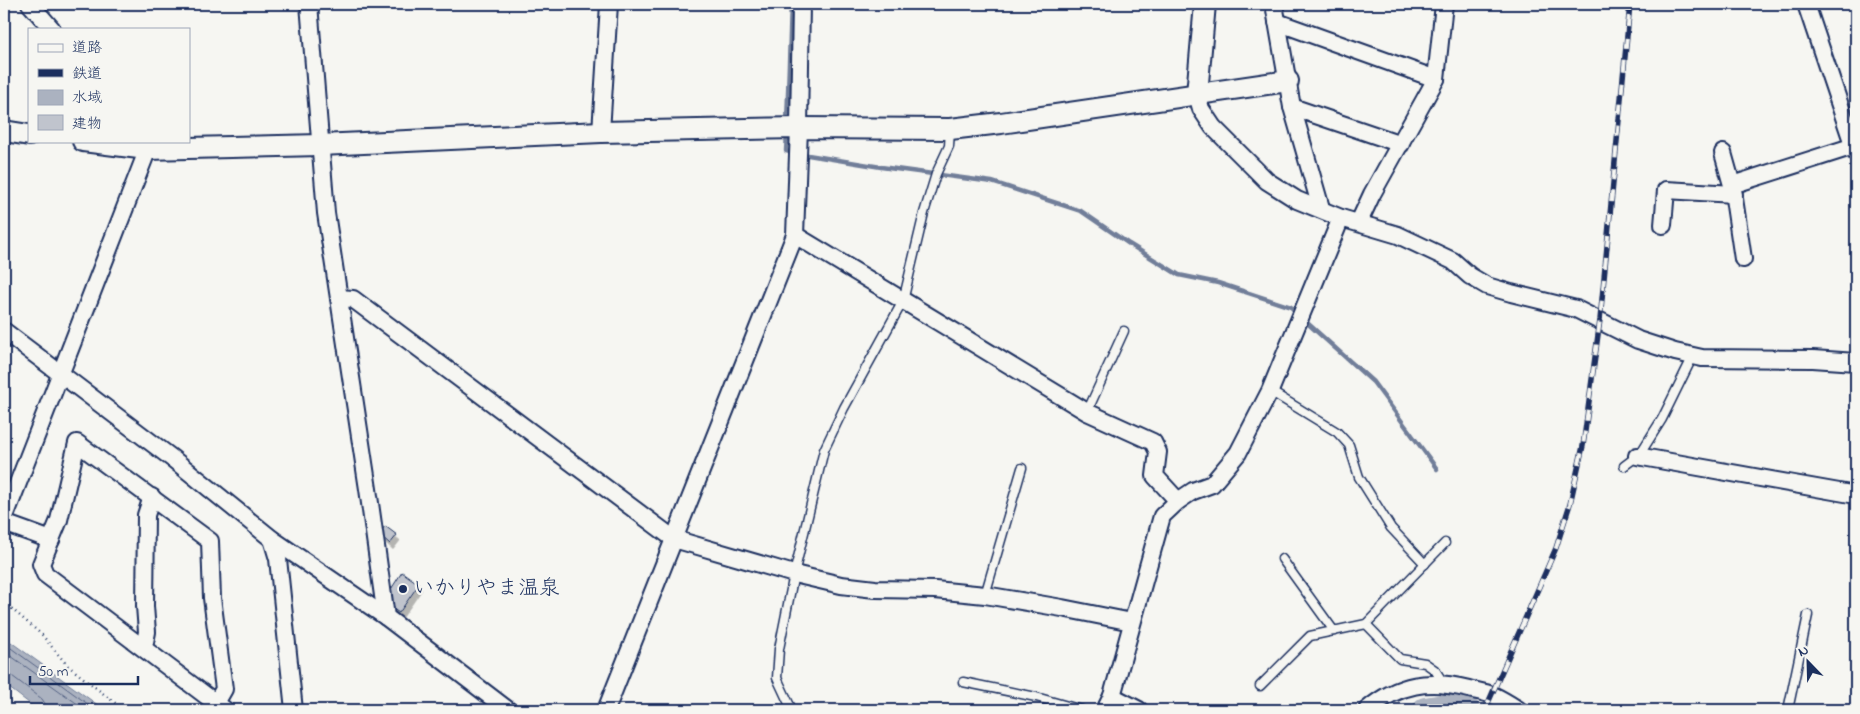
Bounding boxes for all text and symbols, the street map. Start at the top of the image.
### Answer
legend [28,28,190,142]
text: 道路 [72,37,102,59]
text: 鉄道 [72,63,102,85]
text: 水域 [72,87,102,109]
text: 建物 [72,113,102,135]
place label: いかりやま温泉 [413,574,560,604]
marker: いかりやま温泉 [397,583,409,595]
north arrow [1782,636,1832,686]
text: N [1795,640,1812,663]
scale bar [30,654,138,686]
text: 50 m [38,661,69,683]

